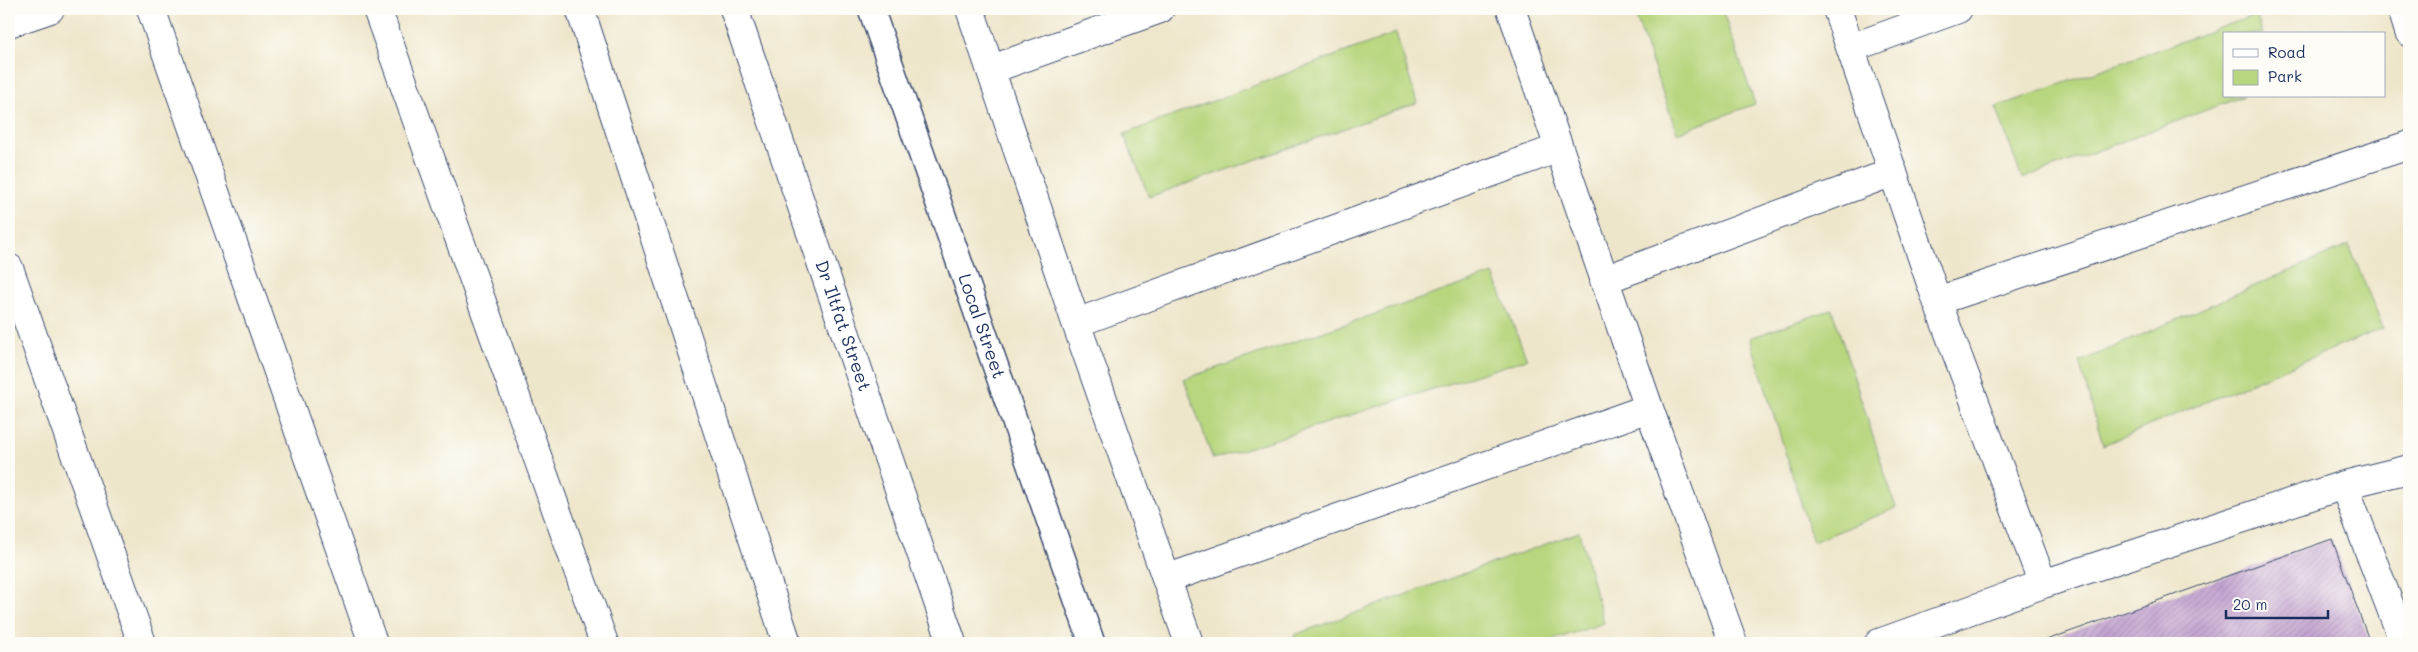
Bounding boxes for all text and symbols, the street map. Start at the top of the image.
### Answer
legend [2223,32,2386,98]
text: Road [2268,42,2305,62]
text: Park [2268,66,2302,86]
street label: Dr Iltfat Street [810,257,877,394]
street label: Local Street [953,270,1012,382]
scale bar [2226,587,2328,619]
text: 20 m [2233,594,2267,614]

